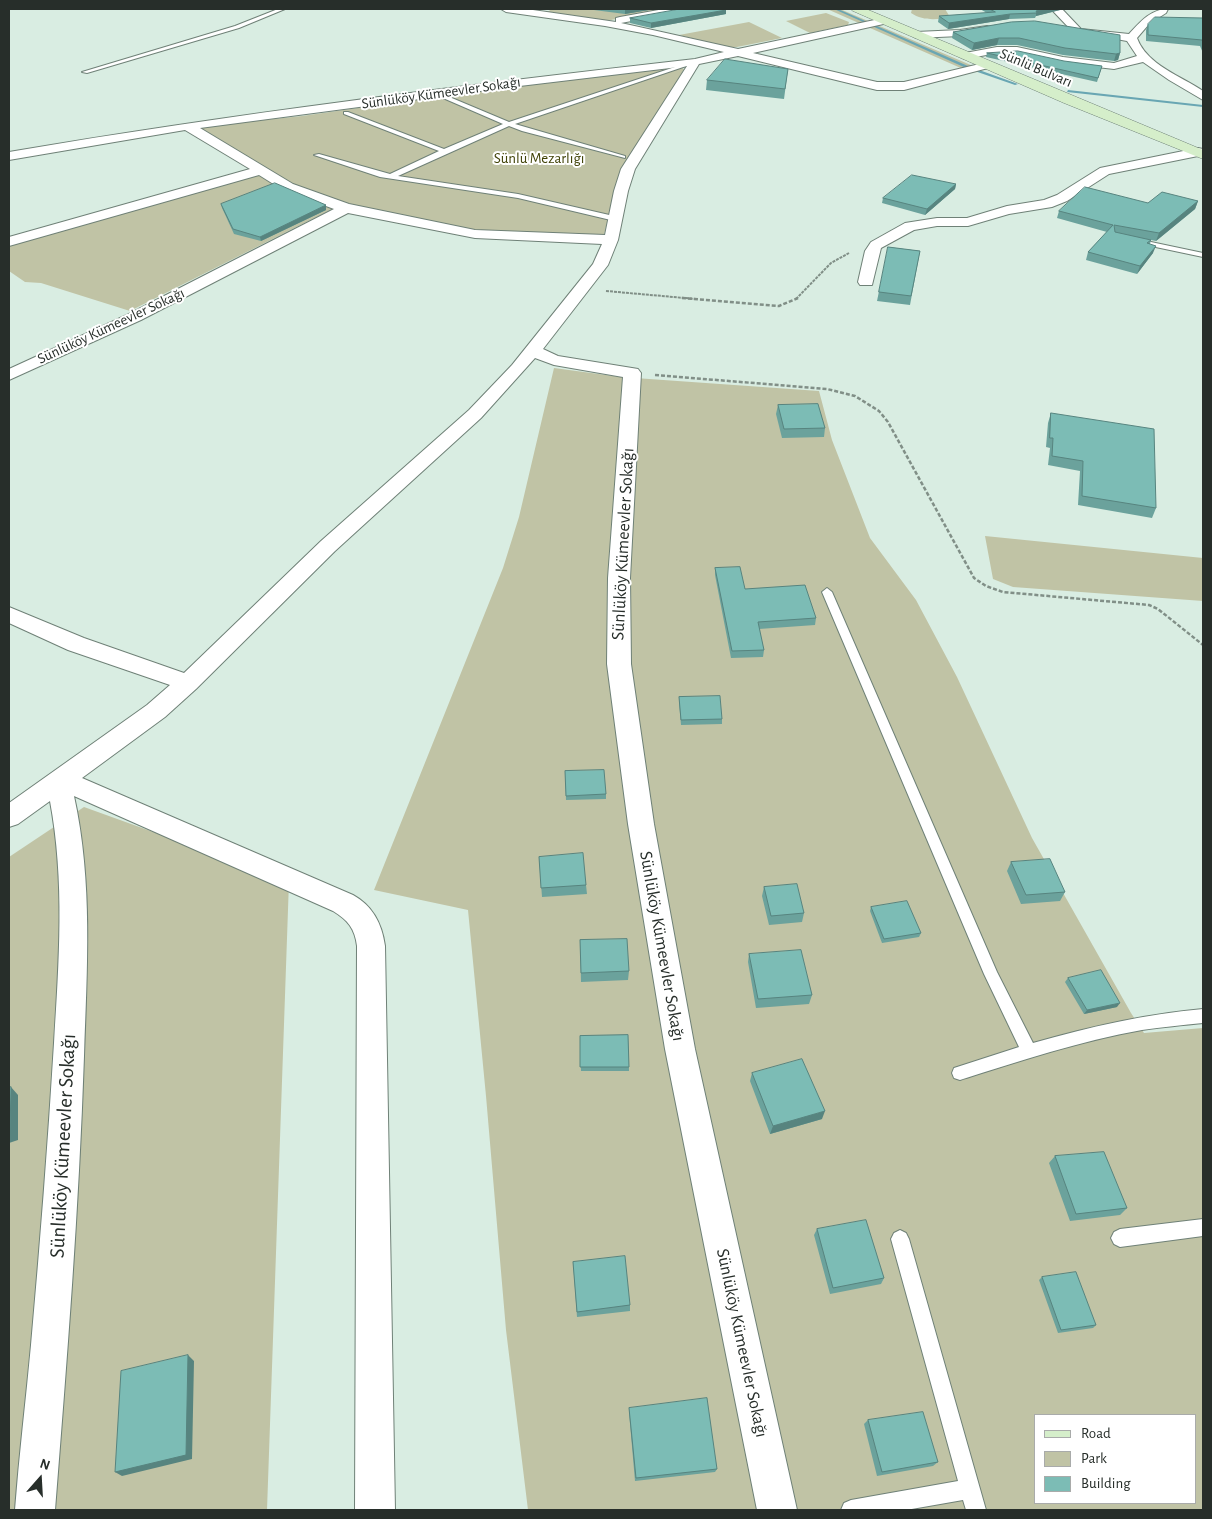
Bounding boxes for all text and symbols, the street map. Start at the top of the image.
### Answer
street label: Sünlü Bulvarı [997,45,1075,91]
street label: Sünlüköy Kümeevler Sokağı [360,73,522,113]
park label: Sünlü Mezarlığı [494,149,584,167]
street label: Sünlüköy Kümeevler Sokağı [34,284,188,368]
street label: Sünlüköy Kümeevler Sokağı [607,447,639,641]
street label: Sünlüköy Kümeevler Sokağı [635,849,689,1043]
street label: Sünlüköy Kümeevler Sokağı [45,1033,81,1259]
street label: Sünlüköy Kümeevler Sokağı [711,1247,773,1439]
legend [1034,1414,1197,1504]
text: Road [1081,1426,1111,1441]
text: Park [1081,1451,1107,1466]
north arrow [15,1454,65,1504]
text: N [38,1457,52,1473]
text: Building [1081,1476,1131,1491]

